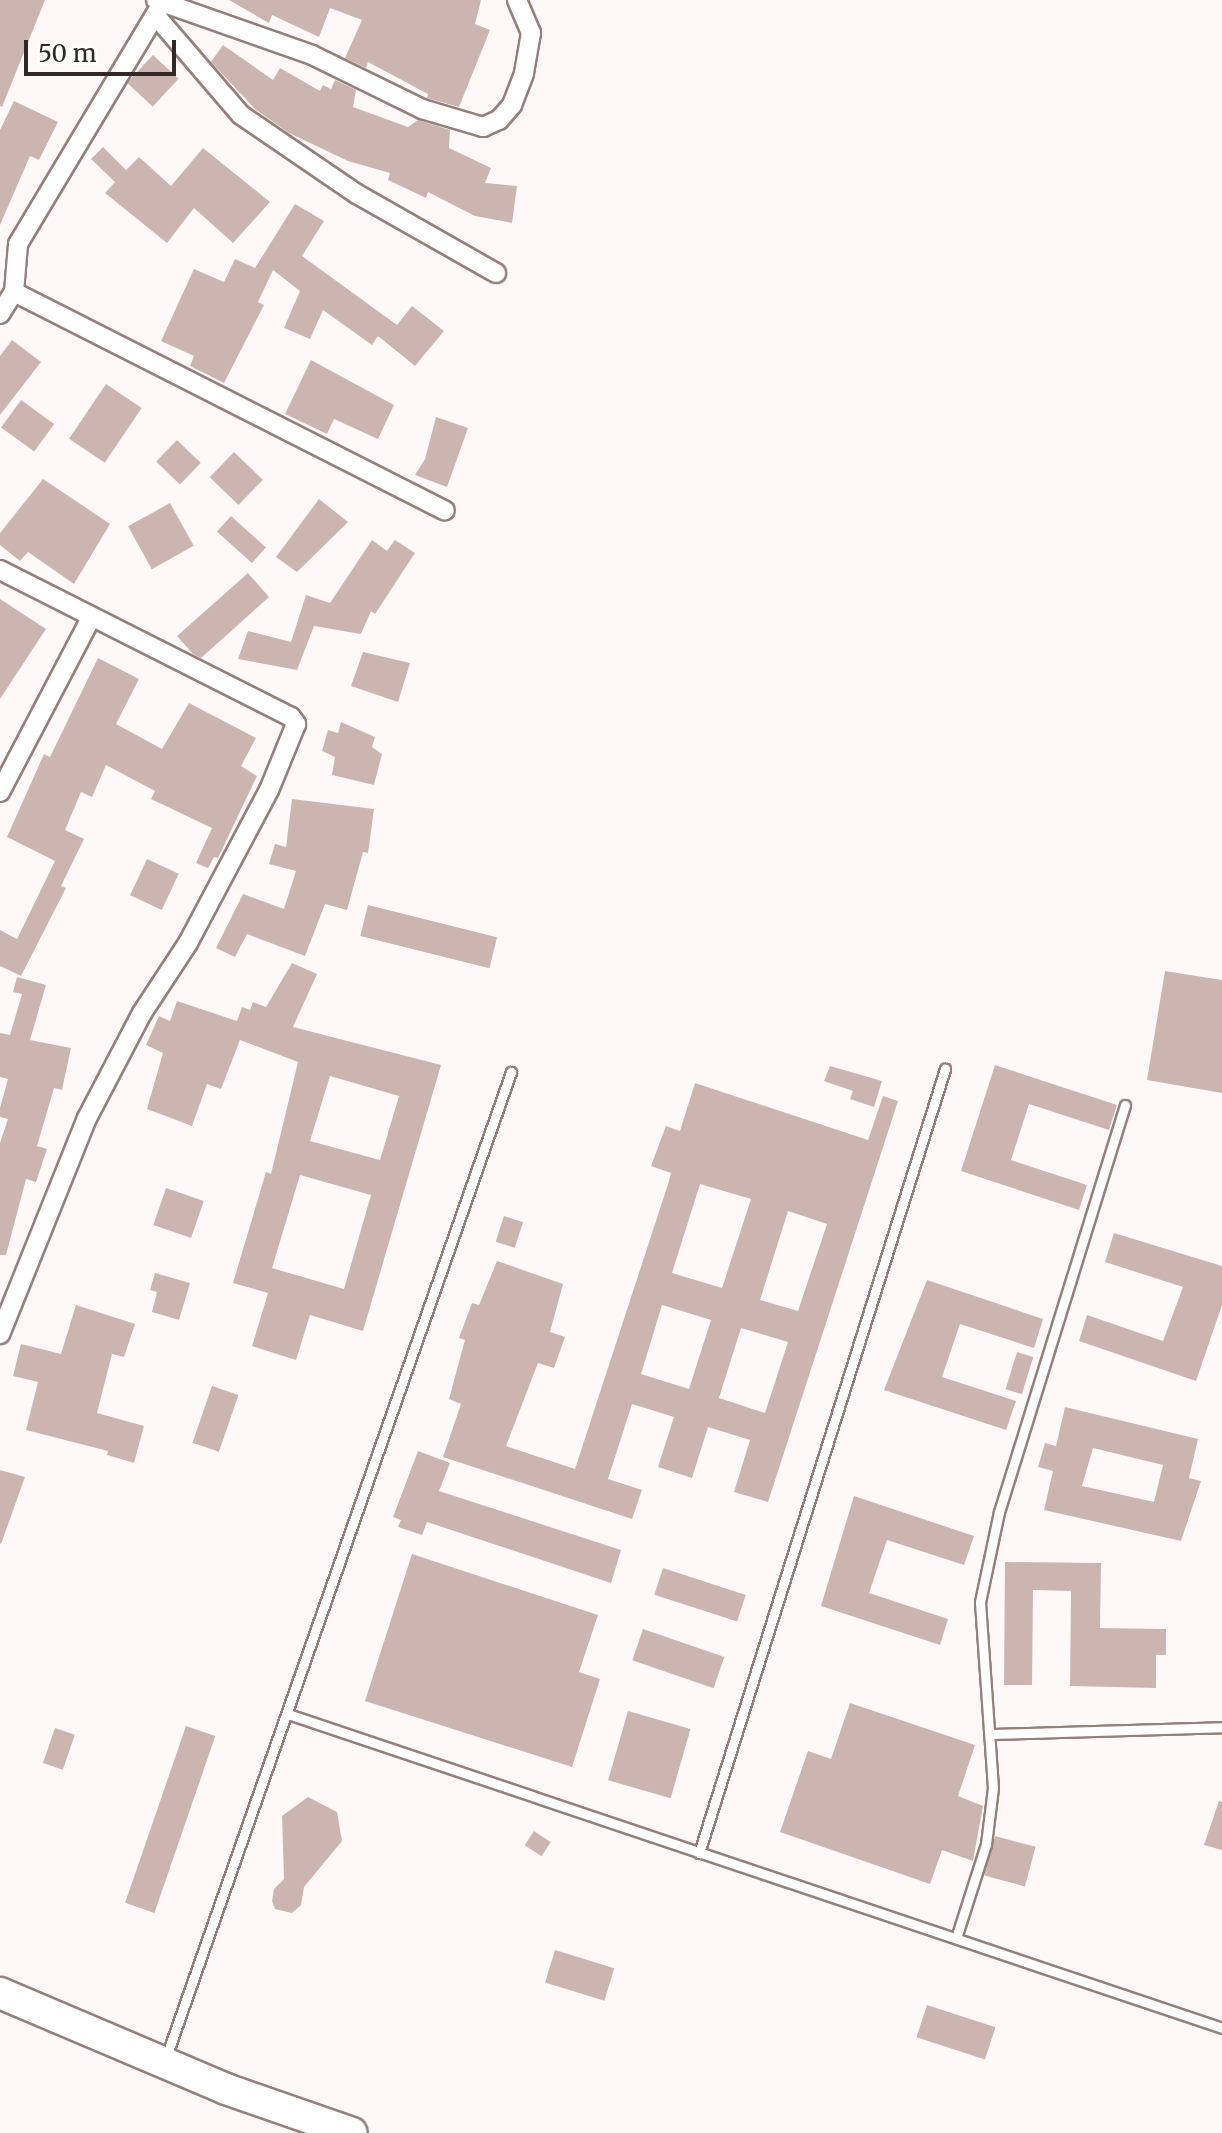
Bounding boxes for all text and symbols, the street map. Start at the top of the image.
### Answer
scale bar [28,24,180,74]
text: 50 m [38,38,97,69]

